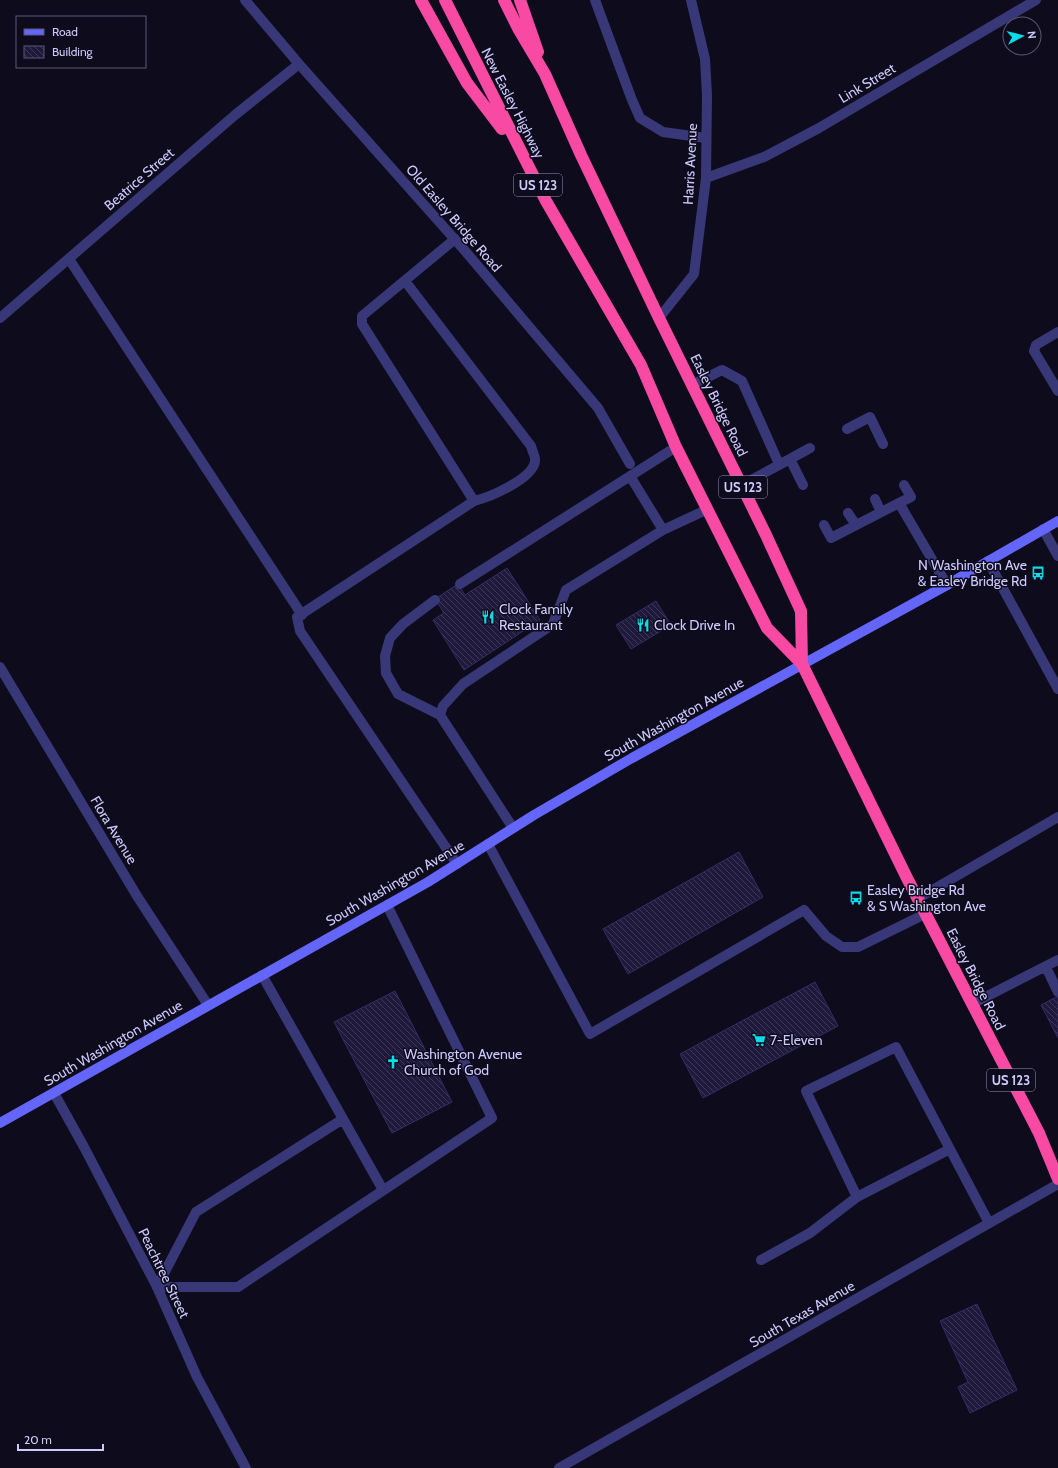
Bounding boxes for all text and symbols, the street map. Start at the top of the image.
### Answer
legend [16,16,146,68]
north arrow [1002,16,1042,56]
text: Road [52,24,78,39]
text: N [1025,30,1039,39]
text: Building [52,44,94,59]
street label: New Easley Highway [477,45,549,161]
street label: Link Street [835,59,899,107]
street label: Harris Avenue [679,123,701,205]
street label: Beatrice Street [100,144,178,214]
street label: Old Easley Bridge Road [402,160,506,276]
road number: US 123 [514,174,562,196]
street label: Easley Bridge Road [686,351,752,459]
road number: US 123 [719,476,767,498]
place label: N Washington Ave & Easley Bridge Rd [918,556,1027,590]
bus stop icon: N Washington Ave & Easley Bridge Rd [1030,565,1046,581]
place label: Clock Family Restaurant [499,600,573,634]
restaurant icon: Clock Family Restaurant [480,609,496,625]
place label: Clock Drive In [654,616,735,634]
restaurant icon: Clock Drive In [635,617,651,633]
street label: South Washington Avenue [601,673,747,765]
street label: Flora Avenue [86,792,142,868]
street label: South Washington Avenue [323,836,467,930]
place label: Easley Bridge Rd & S Washington Ave [867,881,986,915]
bus stop icon: Easley Bridge Rd & S Washington Ave [848,890,864,906]
street label: Easley Bridge Road [943,925,1009,1033]
street label: South Washington Avenue [41,996,185,1090]
place label: 7-Eleven [770,1031,823,1049]
supermarket icon: 7-Eleven [751,1032,767,1048]
place label: Washington Avenue Church of God [404,1045,522,1079]
church icon: Washington Avenue Church of God [385,1054,401,1070]
road number: US 123 [987,1069,1035,1091]
street label: Peachtree Street [134,1225,194,1321]
street label: South Texas Avenue [746,1277,858,1351]
scale bar [18,1426,103,1452]
text: 20 m [24,1432,52,1447]

